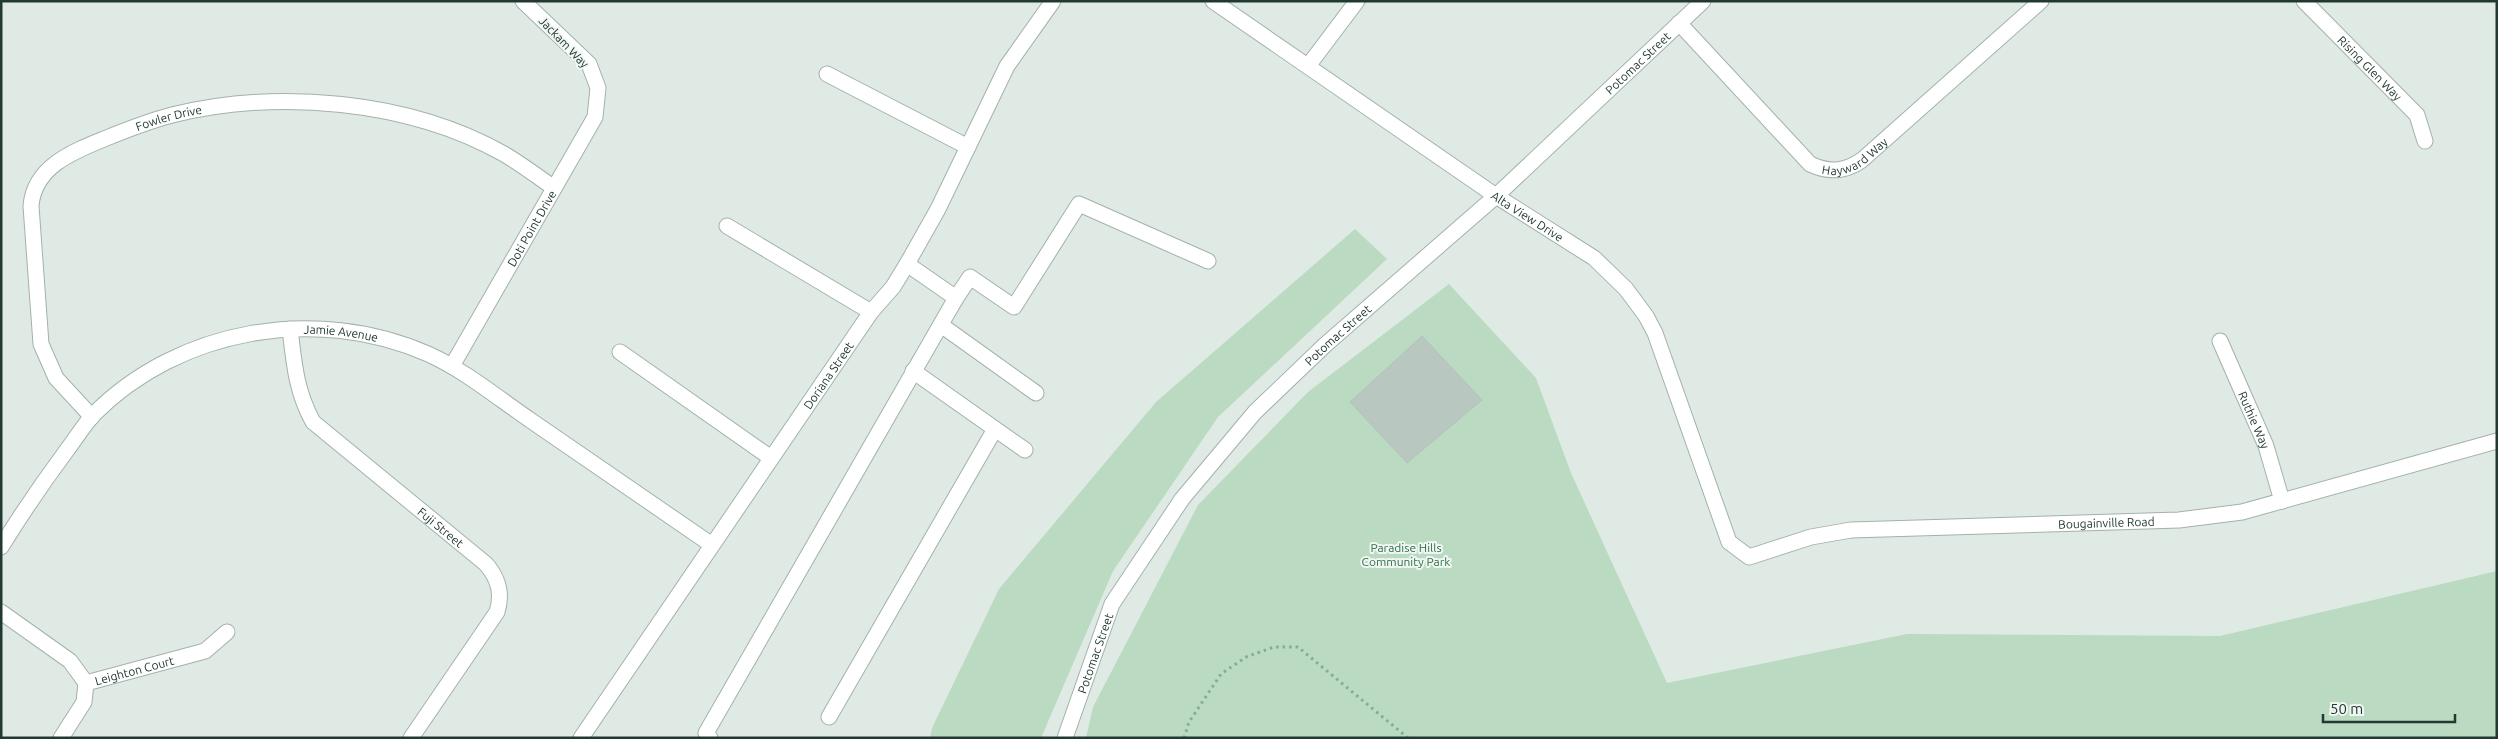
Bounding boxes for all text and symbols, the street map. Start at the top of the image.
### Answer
street label: Jackam Way [536,14,592,70]
street label: Potomac Street [1602,29,1673,96]
street label: Rising Glen Way [2336,33,2405,103]
street label: Fowler Drive [134,102,203,133]
street label: Hayward Way [1821,134,1890,177]
street label: Doti Point Drive [504,188,558,268]
street label: Alta View Drive [1489,188,1566,244]
street label: Potomac Street [1302,302,1374,368]
street label: Jamie Avenue [304,322,380,343]
street label: Doriana Street [801,339,856,411]
street label: Ruthie Way [2236,389,2273,451]
street label: Fuji Street [415,504,467,550]
street label: Bougainville Road [2058,514,2155,530]
park label: Paradise Hills Community Park [1362,541,1450,568]
street label: Potomac Street [1075,611,1115,695]
street label: Leighton Court [93,653,175,687]
scale bar [2323,692,2456,724]
text: 50 m [2330,700,2363,717]

